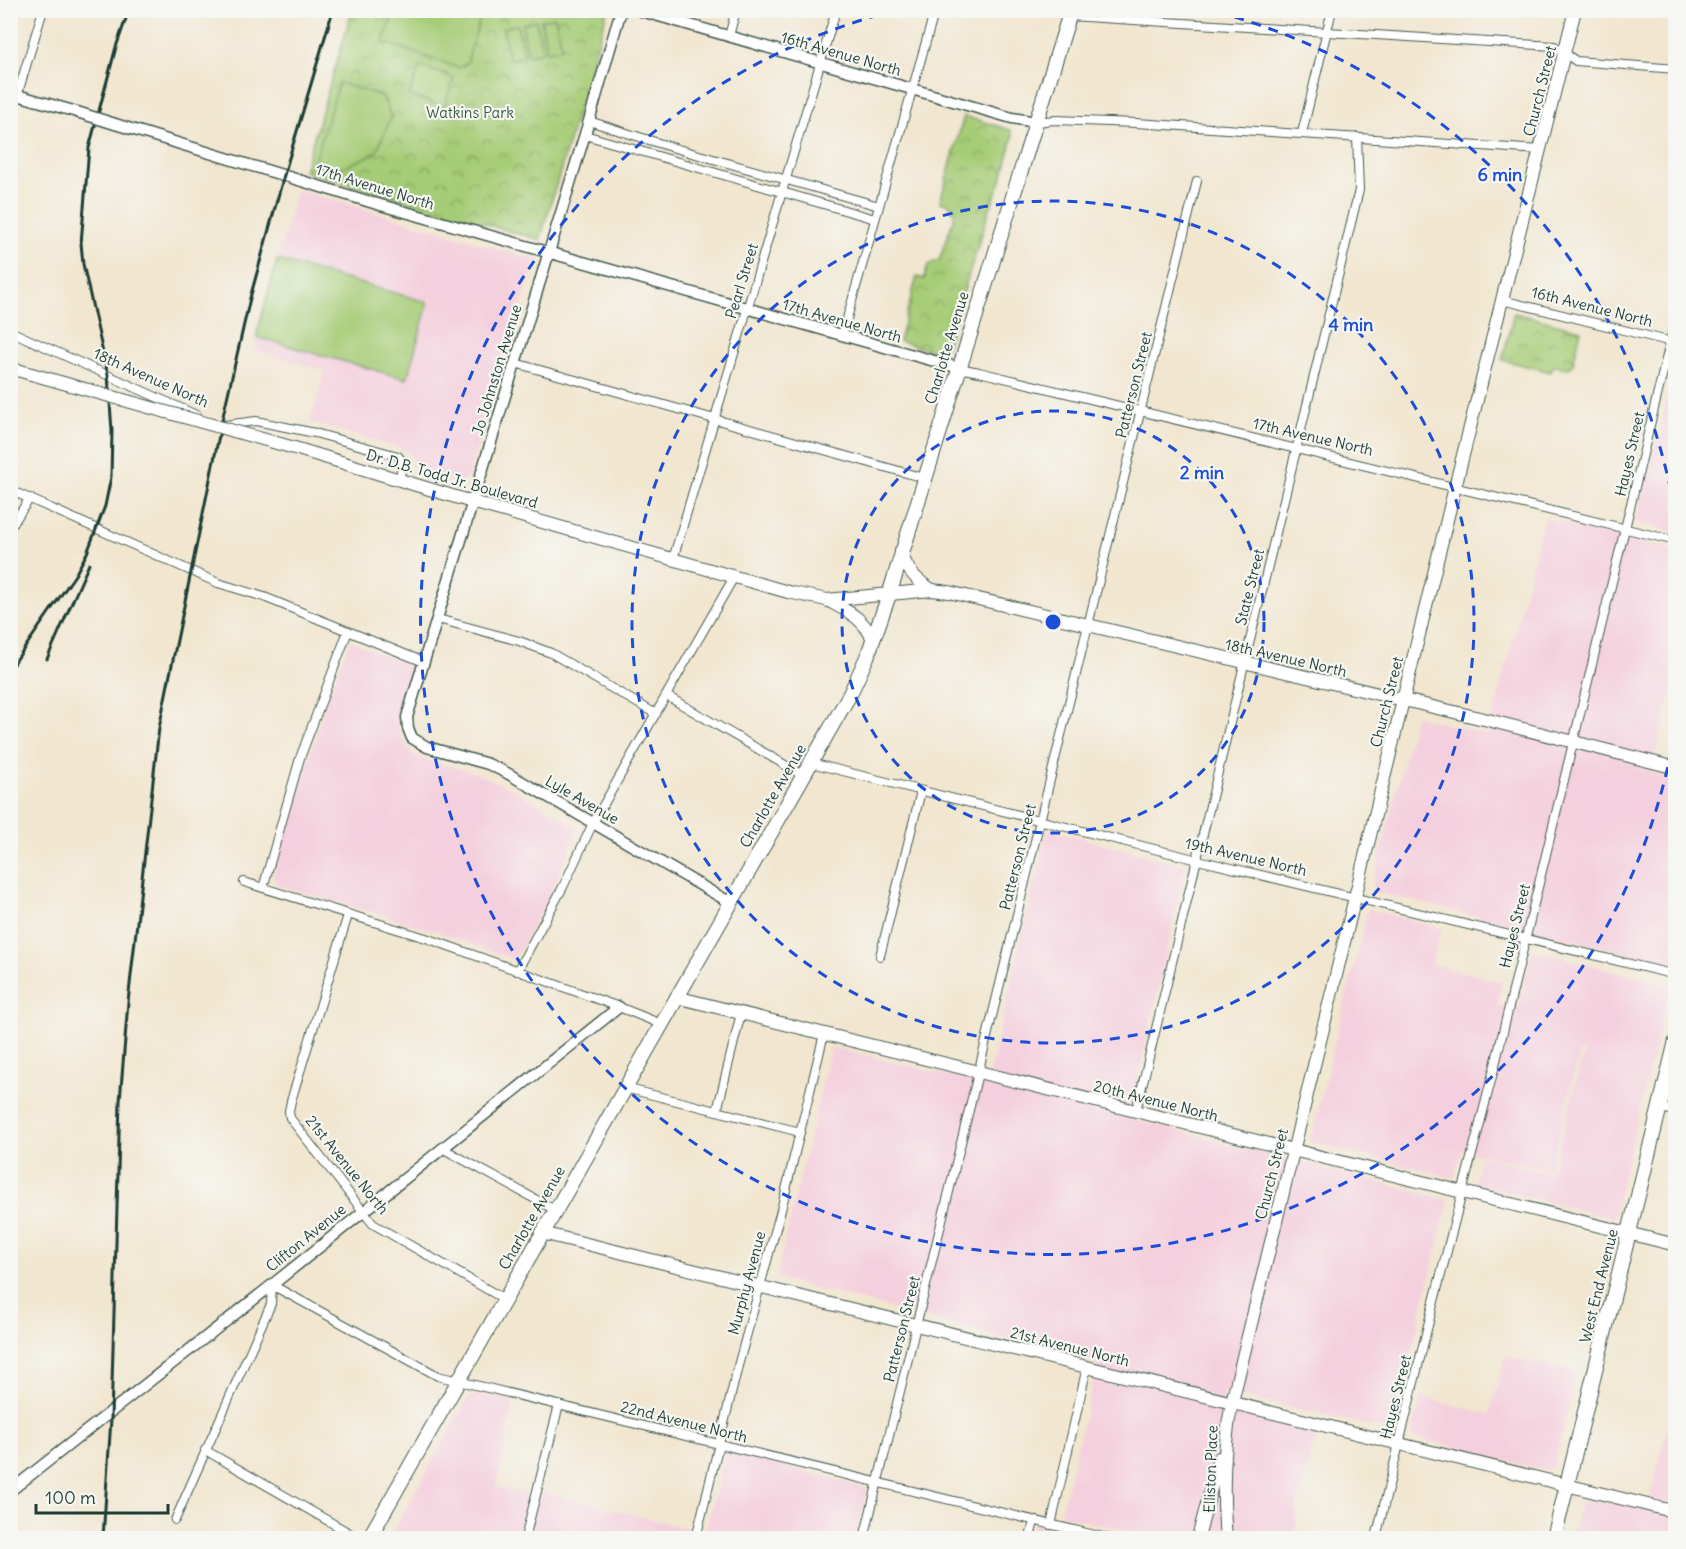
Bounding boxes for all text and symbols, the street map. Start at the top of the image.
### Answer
street label: 16th Avenue North [779,27,904,80]
street label: Church Street [1519,43,1560,138]
park label: Watkins Park [426,103,514,122]
street label: 17th Avenue North [314,159,437,214]
text: 6 min [1478,163,1523,186]
street label: Pearl Street [721,241,762,321]
street label: 16th Avenue North [1530,282,1655,331]
street label: Charlotte Avenue [920,289,973,406]
street label: 17th Avenue North [780,294,904,347]
street label: Jo Johnston Avenue [468,302,525,438]
text: 4 min [1329,313,1374,336]
street label: Patterson Street [1111,330,1156,440]
street label: 18th Avenue North [91,344,212,412]
street label: Hayes Street [1611,410,1648,498]
street label: 17th Avenue North [1251,413,1375,460]
street label: Dr. D.B. Todd Jr. Boulevard [364,445,540,512]
text: 2 min [1180,461,1225,484]
street label: State Street [1231,547,1268,627]
centre of rings [1043,612,1063,632]
street label: 18th Avenue North [1223,634,1349,681]
street label: Church Street [1366,654,1407,749]
street label: Charlotte Avenue [735,740,810,851]
street label: Lyle Avenue [542,771,622,828]
street label: Patterson Street [995,802,1040,912]
street label: 19th Avenue North [1183,833,1309,880]
street label: Hayes Street [1495,882,1534,970]
street label: 20th Avenue North [1092,1076,1221,1125]
street label: 21st Avenue North [302,1111,393,1218]
street label: Church Street [1251,1126,1292,1221]
street label: Charlotte Avenue [494,1162,569,1273]
street label: Clifton Avenue [262,1200,350,1276]
street label: West End Avenue [1575,1227,1622,1345]
street label: Murphy Avenue [724,1229,769,1337]
street label: Patterson Street [879,1274,924,1384]
street label: 21st Avenue North [1009,1323,1132,1371]
street label: Hayes Street [1376,1353,1415,1441]
street label: 22nd Avenue North [619,1397,750,1447]
street label: Elliston Place [1199,1425,1222,1513]
scale bar [36,1477,168,1515]
text: 100 m [45,1486,96,1509]

